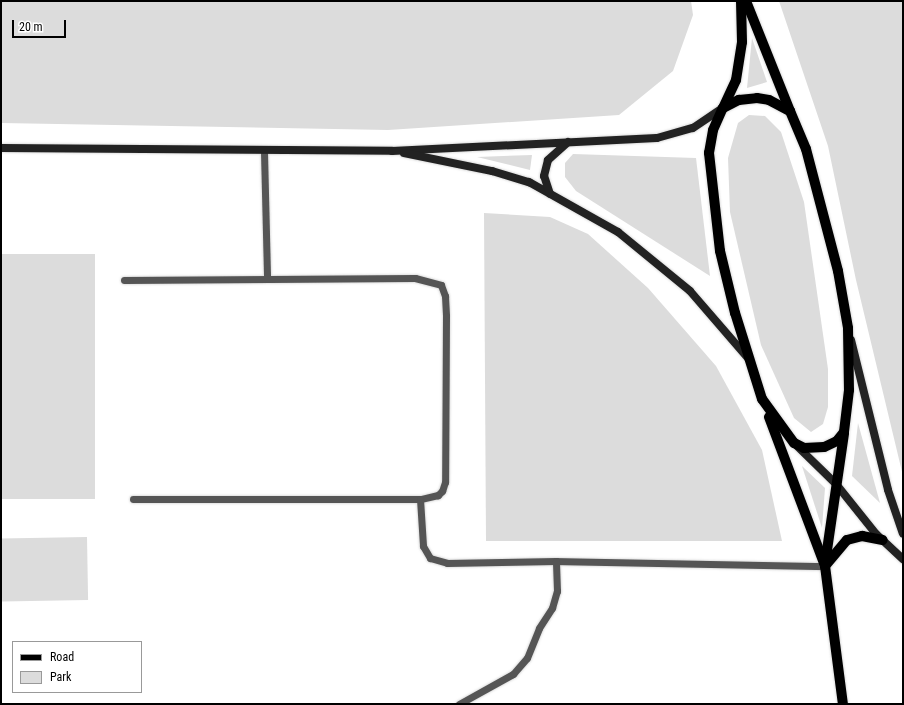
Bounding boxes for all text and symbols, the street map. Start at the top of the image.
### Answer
scale bar [14,12,68,38]
text: 20 m [19,20,43,34]
legend [12,641,142,693]
text: Road [50,650,74,664]
text: Park [50,670,71,684]

